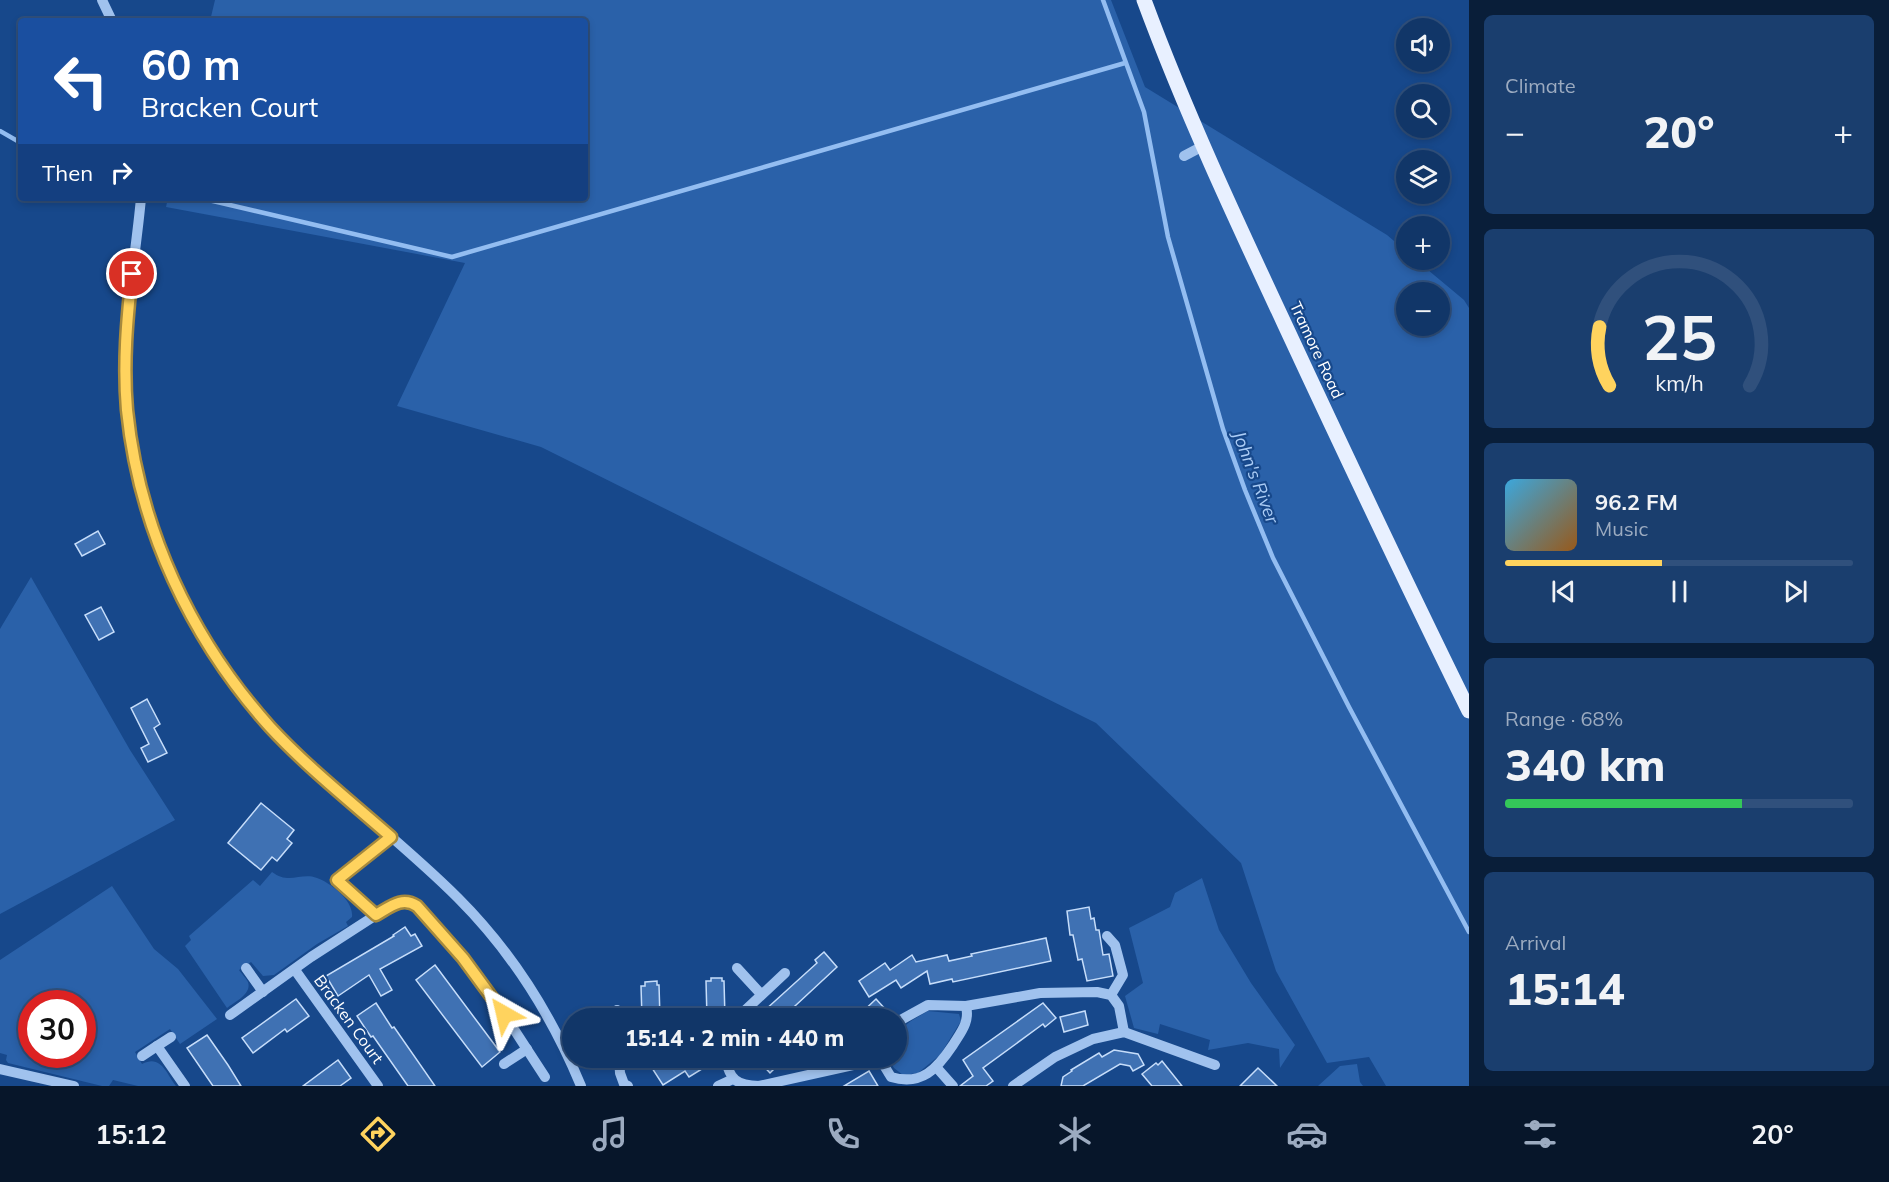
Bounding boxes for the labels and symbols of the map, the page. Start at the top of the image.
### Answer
pin [106,248,157,299]
street label: Tramore Road [1286,298,1348,402]
water label: John's River [1227,426,1285,528]
street label: Bracken Court [310,971,388,1068]
position arrow [472,982,536,1046]
speed limit sign: 30 [18,990,96,1068]

